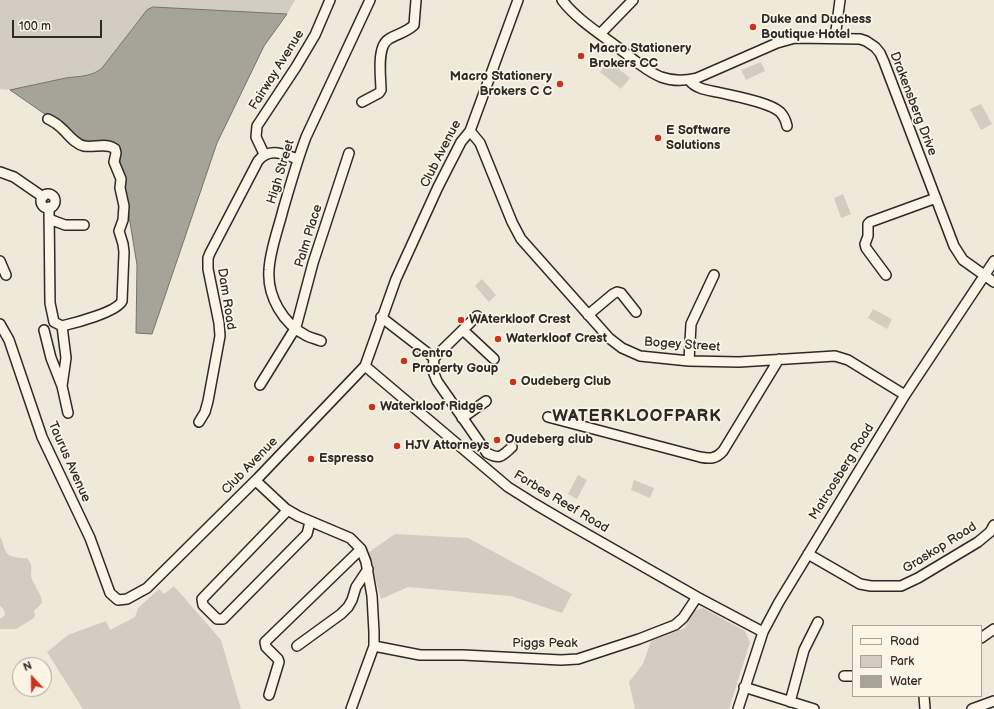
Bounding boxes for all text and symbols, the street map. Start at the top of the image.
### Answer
scale bar [14,12,104,38]
place label: Duke and Duchess Boutique Hotel [761,12,872,43]
text: 100 m [19,19,51,34]
marker: Duke and Duchess Boutique Hotel [748,22,758,32]
street label: Fairway Avenue [246,27,308,113]
place label: Macro Stationery Brokers CC [589,41,691,72]
street label: Drakensberg Drive [886,50,940,158]
marker: Macro Stationery Brokers CC [576,51,586,61]
place label: Macro Stationery Brokers C C [450,69,552,100]
marker: Macro Stationery Brokers C C [555,79,565,89]
street label: Club Avenue [417,118,465,190]
place label: E Software Solutions [666,123,731,154]
marker: E Software Solutions [653,133,663,143]
street label: High Street [264,138,298,206]
street label: Palm Place [292,203,326,269]
street label: Dam Road [213,267,239,331]
place label: WAterkloof Crest [469,312,571,328]
marker: WAterkloof Crest [456,315,466,325]
place label: Waterkloof Crest [506,331,607,347]
marker: Waterkloof Crest [493,334,503,344]
street label: Bogey Street [643,335,721,355]
place label: Centro Property Goup [412,346,498,377]
marker: Centro Property Goup [399,356,409,366]
place label: Oudeberg Club [521,374,611,390]
marker: Oudeberg Club [508,377,518,387]
place label: Waterkloof Ridge [380,399,483,415]
marker: Waterkloof Ridge [367,402,377,412]
district label: WATERKLOOFPARK [552,407,722,427]
street label: Taurus Avenue [44,419,94,505]
street label: Matroosberg Road [806,421,878,523]
place label: Oudeberg club [505,432,593,448]
street label: Club Avenue [219,434,281,498]
marker: Oudeberg club [492,435,502,445]
place label: HJV Attorneys [405,438,489,454]
marker: HJV Attorneys [392,441,402,451]
place label: Espresso [319,451,374,467]
marker: Espresso [306,454,316,464]
street label: Forbes Reef Road [511,467,611,537]
street label: Graskop Road [900,519,980,577]
legend [852,625,982,697]
text: Road [890,634,919,649]
street label: Piggs Peak [512,636,578,652]
text: Park [890,654,914,669]
north arrow [12,657,52,697]
text: N [21,659,34,674]
text: Water [890,674,922,689]

